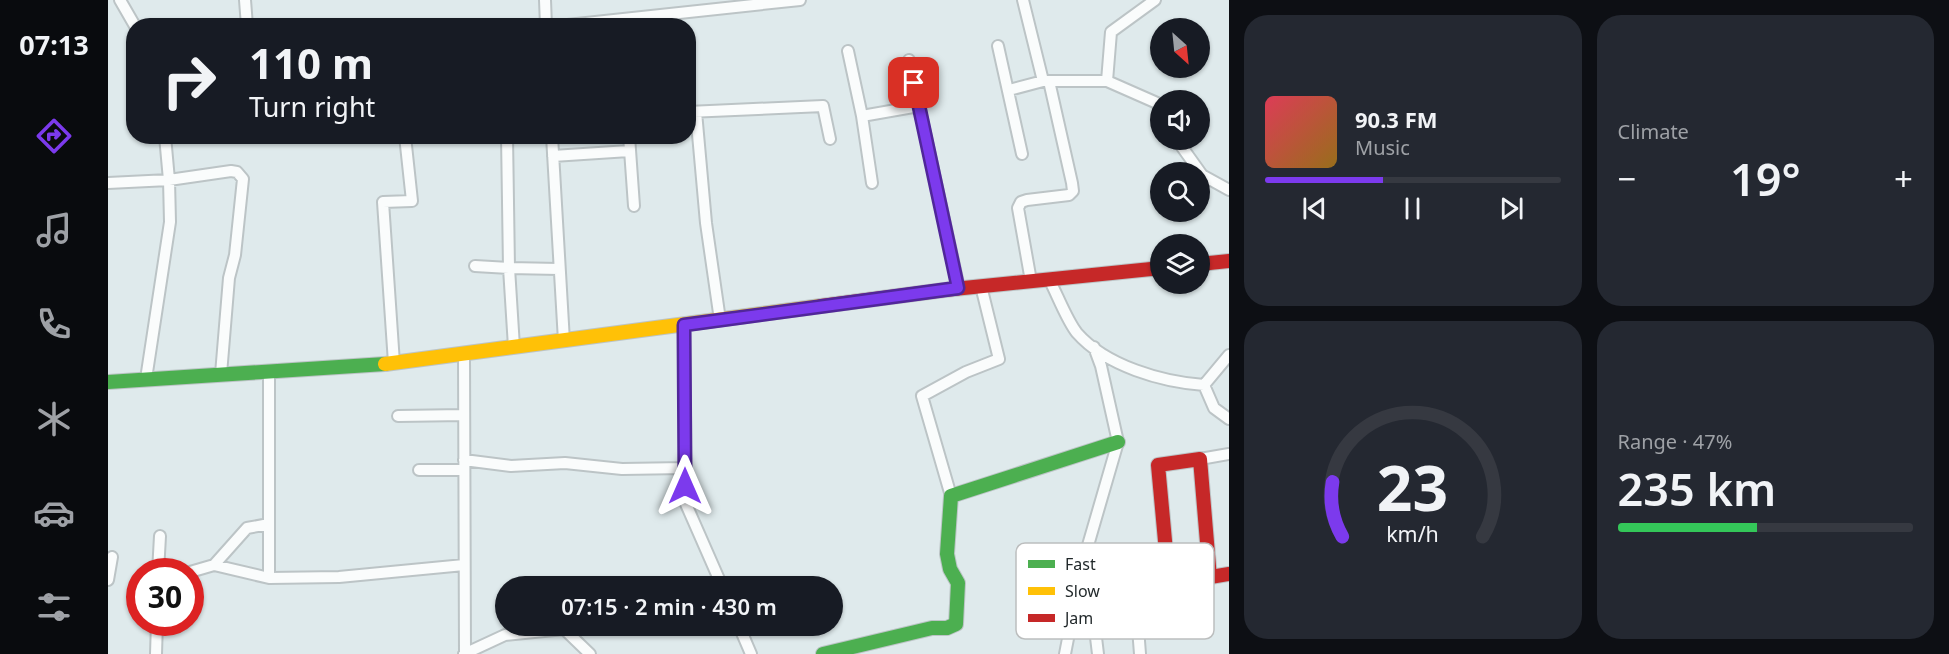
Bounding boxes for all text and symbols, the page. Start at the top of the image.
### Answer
north arrow [1150,18,1210,78]
map controls [1150,18,1210,294]
text: 07:13 [19,26,89,63]
text: 110 m [249,34,373,91]
icon: right [150,42,228,120]
pin [888,57,939,108]
icon: arrive [897,66,930,99]
text: Turn right [249,88,375,125]
button: sound [1150,90,1210,150]
text: 90.3 FM [1355,104,1437,134]
icon: directions [33,115,75,157]
text: Climate [1618,118,1689,145]
text: Music [1355,134,1410,161]
text: 19° [1730,148,1801,209]
text: − [1618,156,1636,201]
text: + [1894,156,1913,201]
button: search [1150,162,1210,222]
icon: previous [1298,192,1331,225]
icon: pause [1396,192,1429,225]
icon: next [1495,192,1528,225]
icon: music [33,209,75,251]
button: layers [1150,234,1210,294]
icon: phone [33,303,75,345]
icon: climate [33,398,75,440]
text: Range · 47% [1618,428,1732,455]
text: 23 [1377,444,1448,529]
position arrow [653,454,717,518]
text: 235 km [1618,458,1776,519]
icon: car [33,492,75,534]
text: km/h [1386,519,1439,548]
legend [1016,543,1214,639]
text: Fast [1065,553,1096,575]
speed limit sign: 30 [126,558,204,636]
text: Slow [1065,580,1100,602]
icon: filters [33,586,75,628]
text: 07:15 · 2 min · 430 m [561,591,777,621]
text: Jam [1063,607,1093,629]

